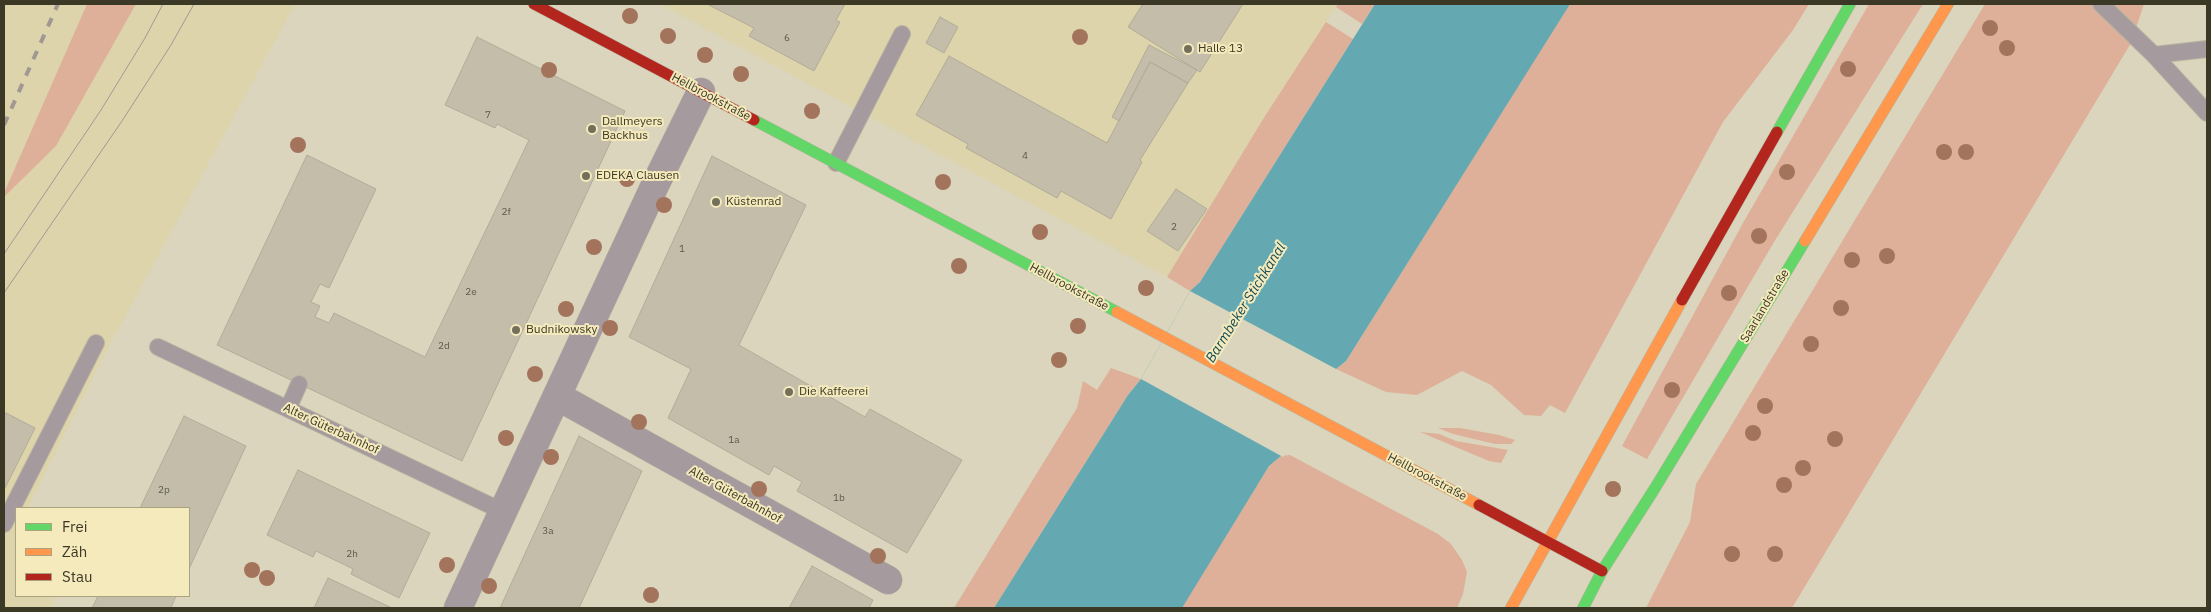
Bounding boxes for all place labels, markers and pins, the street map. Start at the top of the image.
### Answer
place label: Halle 13 [1198,42,1243,56]
marker: Halle 13 [1182,43,1194,55]
place label: Dallmeyers Backhus [602,115,663,143]
marker: Dallmeyers Backhus [586,123,598,135]
place label: EDEKA Clausen [596,169,679,183]
marker: EDEKA Clausen [580,170,592,182]
place label: Küstenrad [726,195,781,209]
marker: Küstenrad [710,196,722,208]
place label: Budnikowsky [526,323,598,337]
marker: Budnikowsky [510,324,522,336]
place label: Die Kaffeerei [799,385,868,399]
marker: Die Kaffeerei [783,386,795,398]

